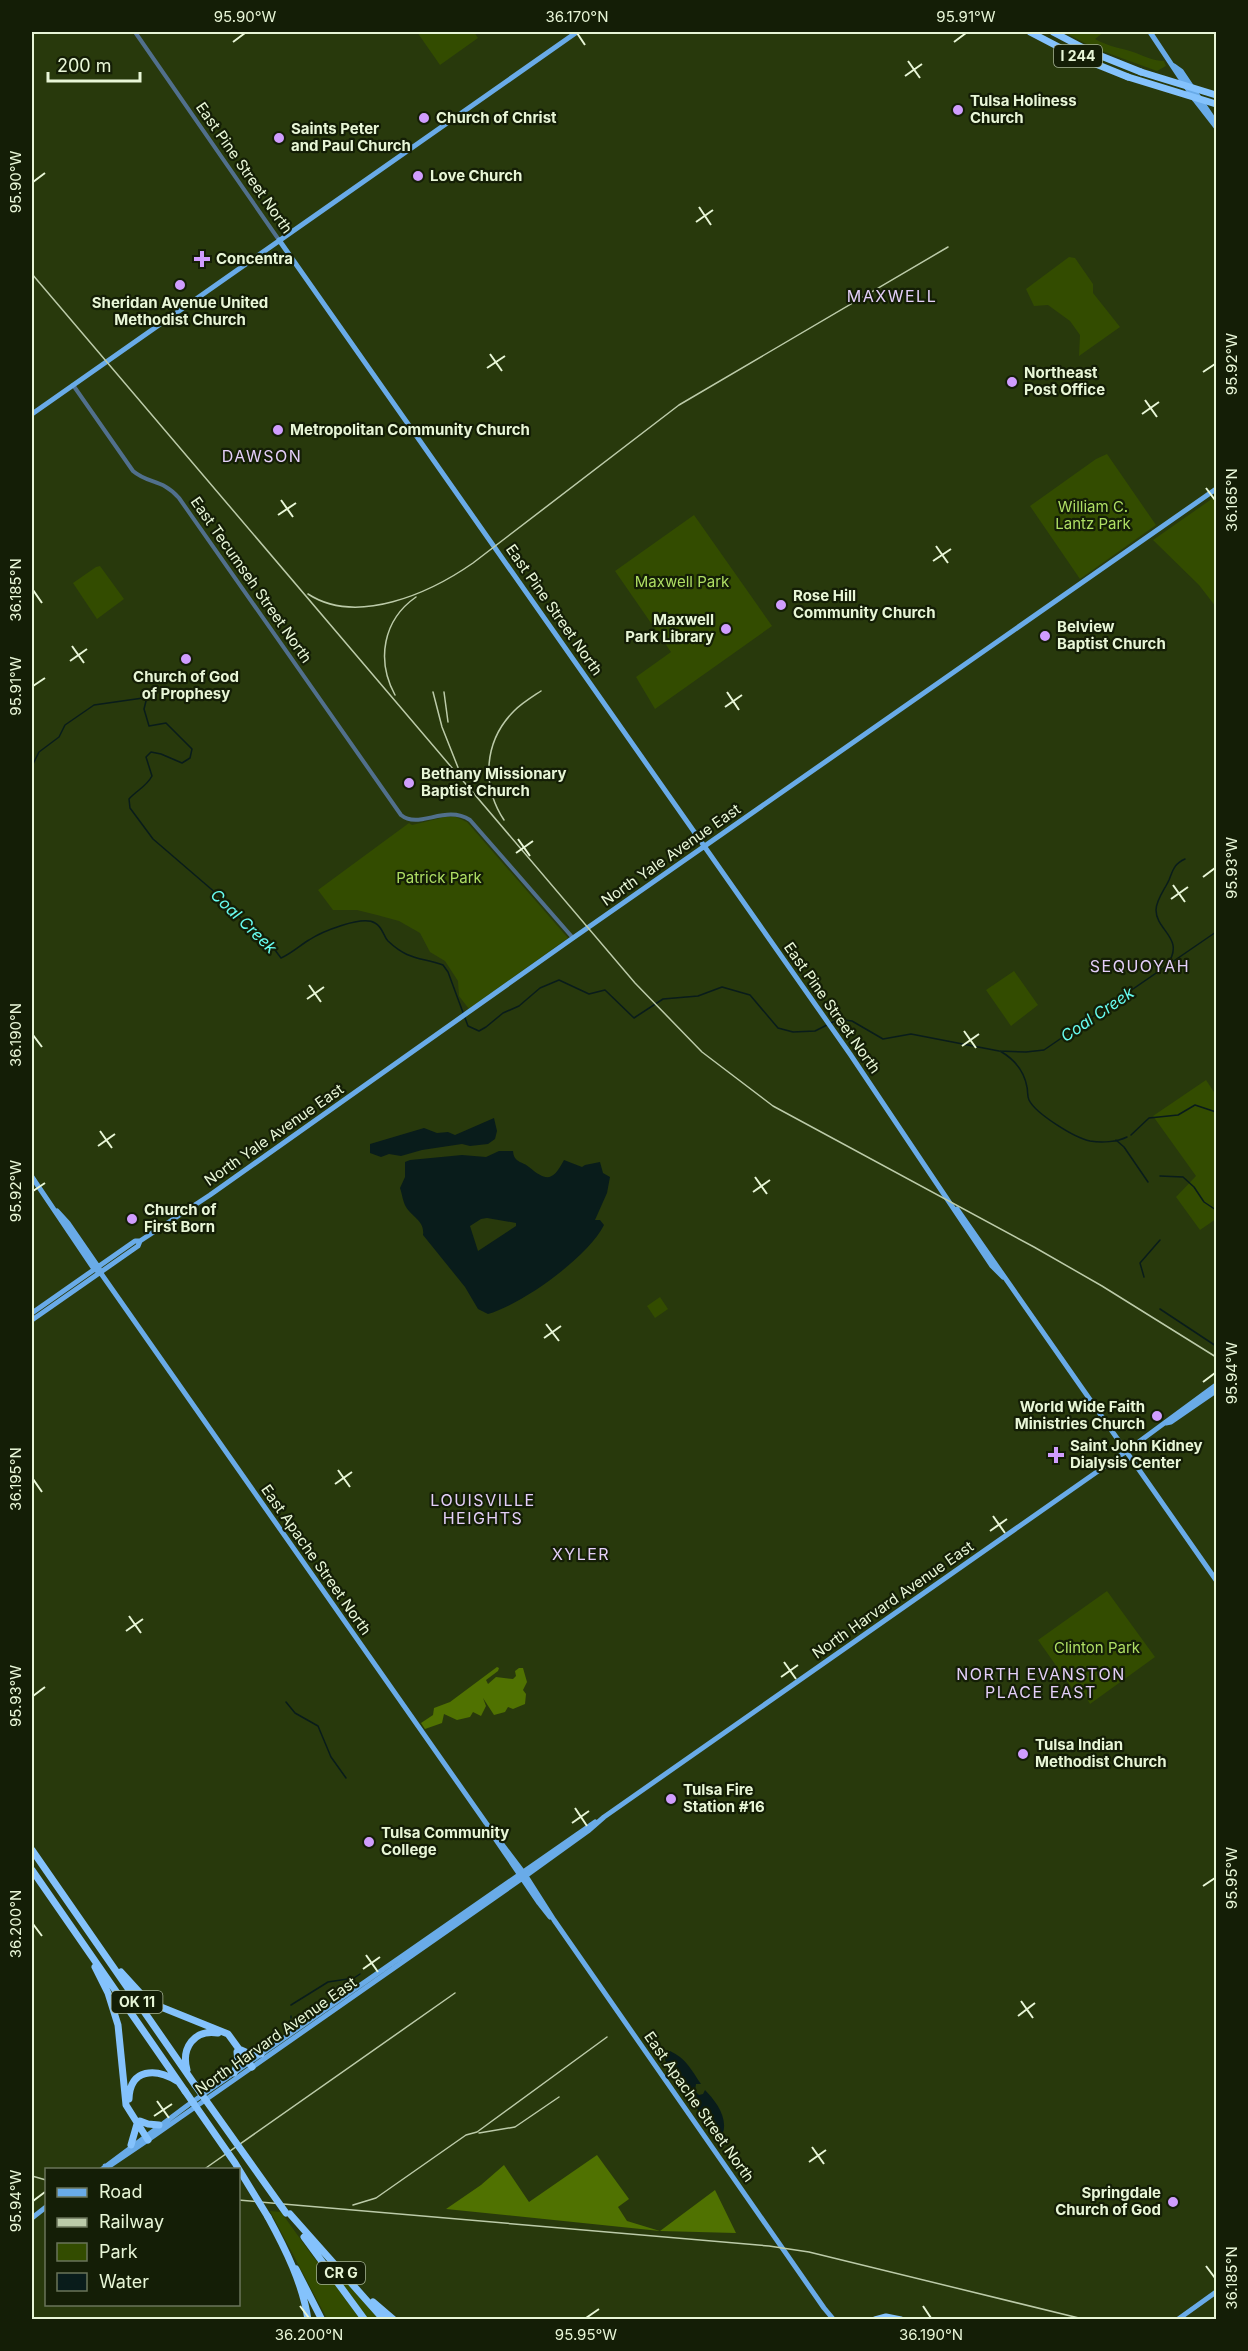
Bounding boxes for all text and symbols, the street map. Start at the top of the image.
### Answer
text: 95.90°W [214,7,277,26]
text: 36.170°N [545,7,609,26]
text: 95.91°W [936,7,996,26]
scale bar [48,45,140,83]
road number: I 244 [1054,45,1102,67]
text: 200 m [57,55,112,76]
place label: Tulsa Holiness Church [970,91,1077,127]
street label: East Pine Street North [192,98,297,237]
marker: Tulsa Holiness Church [951,103,965,117]
place label: Church of Christ [436,108,557,127]
marker: Church of Christ [417,111,431,125]
place label: Saints Peter and Paul Church [291,119,411,155]
marker: Saints Peter and Paul Church [272,131,286,145]
text: 95.90°W [6,150,25,213]
place label: Love Church [430,166,522,185]
marker: Love Church [411,169,425,183]
place label: Concentra [216,249,293,268]
marker: Concentra [193,250,211,268]
marker: Sheridan Avenue United Methodist Church [173,278,187,292]
district label: MAXWELL [847,286,937,306]
place label: Sheridan Avenue United Methodist Church [92,293,268,329]
text: 95.92°W [1222,333,1241,395]
place label: Northeast Post Office [1024,363,1105,399]
marker: Northeast Post Office [1005,375,1019,389]
place label: Metropolitan Community Church [290,420,530,439]
marker: Metropolitan Community Church [271,423,285,437]
district label: DAWSON [222,446,302,466]
text: 36.165°N [1222,468,1241,532]
street label: East Tecumseh Street North [187,493,316,666]
park label: William C. Lantz Park [1055,497,1131,533]
street label: East Pine Street North [502,540,607,679]
text: 36.185°N [6,558,25,622]
park label: Maxwell Park [635,572,730,591]
place label: Rose Hill Community Church [793,586,936,622]
marker: Rose Hill Community Church [774,598,788,612]
place label: Maxwell Park Library [625,610,714,646]
place label: Belview Baptist Church [1057,617,1166,653]
marker: Maxwell Park Library [719,622,733,636]
marker: Belview Baptist Church [1038,629,1052,643]
marker: Church of God of Prophesy [179,652,193,666]
text: 95.91°W [6,656,25,716]
place label: Church of God of Prophesy [133,667,239,703]
place label: Bethany Missionary Baptist Church [421,764,567,800]
marker: Bethany Missionary Baptist Church [402,776,416,790]
street label: North Yale Avenue East [597,799,744,910]
text: 95.93°W [1222,837,1241,899]
park label: Patrick Park [396,868,483,887]
water label: Coal Creek [207,885,281,958]
street label: East Pine Street North [780,938,885,1077]
district label: SEQUOYAH [1090,956,1190,976]
water label: Coal Creek [1057,982,1138,1046]
text: 36.190°N [6,1003,25,1067]
street label: North Yale Avenue East [200,1079,347,1190]
text: 95.92°W [6,1160,25,1222]
place label: Church of First Born [144,1200,216,1236]
marker: Church of First Born [125,1212,139,1226]
text: 95.94°W [1222,1342,1241,1404]
place label: World Wide Faith Ministries Church [1015,1397,1145,1433]
marker: World Wide Faith Ministries Church [1150,1409,1164,1423]
place label: Saint John Kidney Dialysis Center [1070,1436,1203,1472]
marker: Saint John Kidney Dialysis Center [1047,1446,1065,1464]
text: 36.195°N [6,1447,25,1511]
street label: East Apache Street North [257,1481,376,1639]
district label: LOUISVILLE HEIGHTS [430,1490,536,1528]
street label: North Harvard Avenue East [808,1537,977,1663]
district label: XYLER [552,1544,610,1564]
park label: Clinton Park [1054,1638,1141,1657]
district label: NORTH EVANSTON PLACE EAST [956,1664,1126,1702]
text: 95.93°W [6,1665,25,1727]
place label: Tulsa Indian Methodist Church [1035,1735,1167,1771]
marker: Tulsa Indian Methodist Church [1016,1747,1030,1761]
place label: Tulsa Fire Station #16 [683,1780,765,1816]
marker: Tulsa Fire Station #16 [664,1792,678,1806]
place label: Tulsa Community College [381,1823,509,1859]
marker: Tulsa Community College [362,1835,376,1849]
text: 95.95°W [1222,1847,1241,1909]
text: 36.200°N [6,1890,25,1958]
street label: North Harvard Avenue East [191,1973,360,2099]
road number: OK 11 [112,1991,162,2013]
street label: East Apache Street North [640,2028,759,2186]
legend [45,2168,240,2306]
text: 95.94°W [6,2170,25,2232]
text: Road [99,2181,142,2202]
place label: Springdale Church of God [1055,2183,1161,2219]
marker: Springdale Church of God [1166,2195,1180,2209]
text: Railway [99,2211,164,2232]
text: Park [99,2241,138,2262]
text: 36.185°N [1222,2246,1241,2310]
road number: CR G [317,2262,365,2284]
text: Water [99,2271,149,2292]
text: 36.200°N [275,2325,343,2344]
text: 95.95°W [555,2325,617,2344]
text: 36.190°N [899,2325,963,2344]

